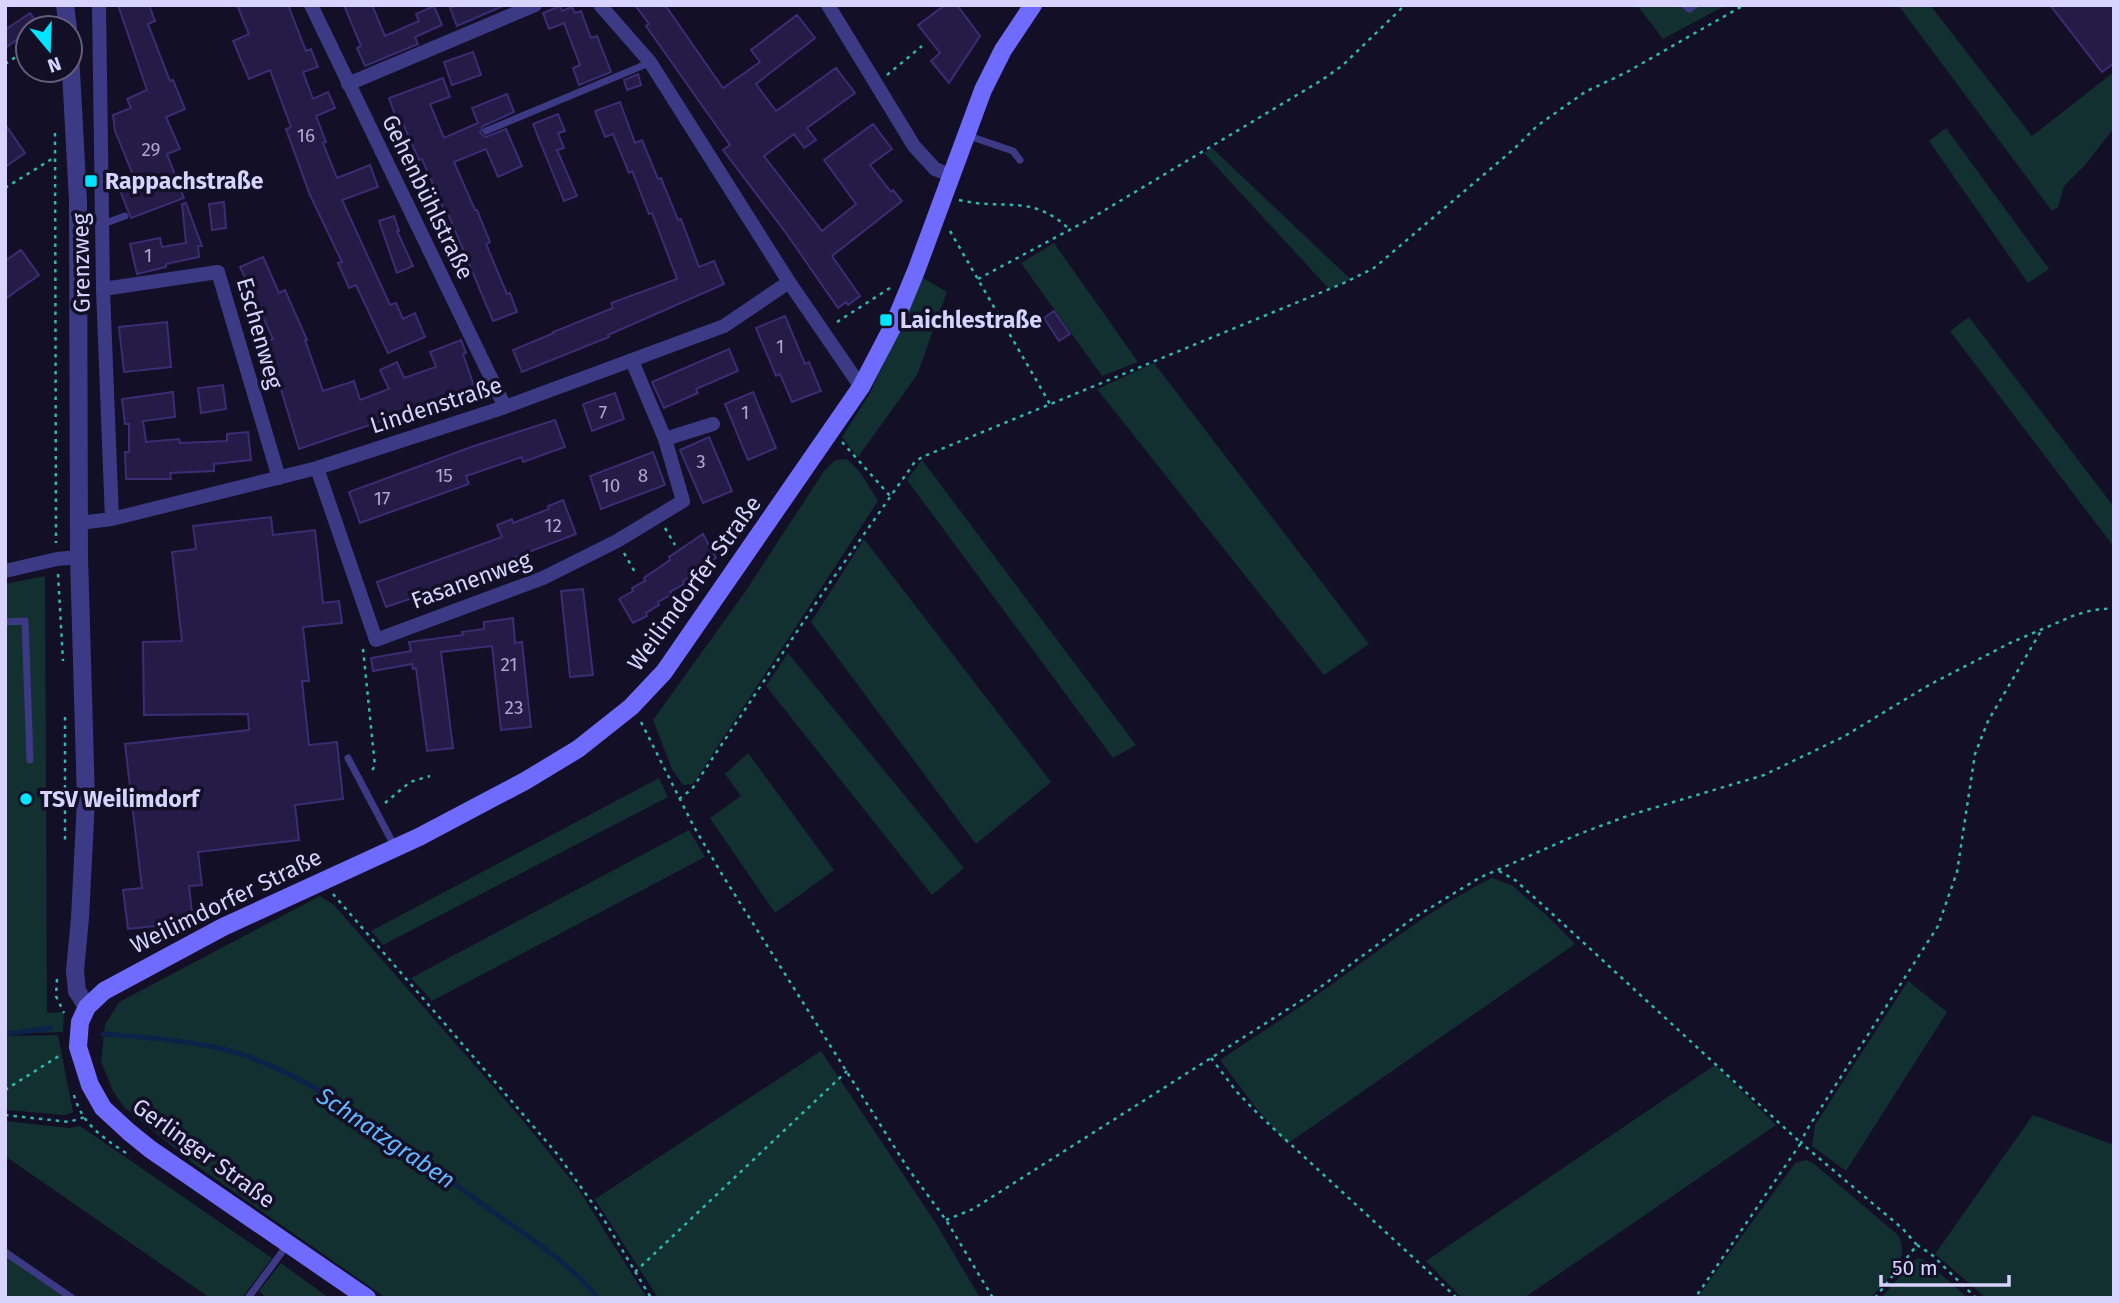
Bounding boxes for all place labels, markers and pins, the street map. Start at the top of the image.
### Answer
place label: Rappachstraße [105,167,264,195]
marker: Rappachstraße [83,173,99,189]
place label: Laichlestraße [900,306,1042,334]
marker: Laichlestraße [878,312,894,328]
place label: TSV Weilimdorf [40,785,201,813]
marker: TSV Weilimdorf [18,791,34,807]

